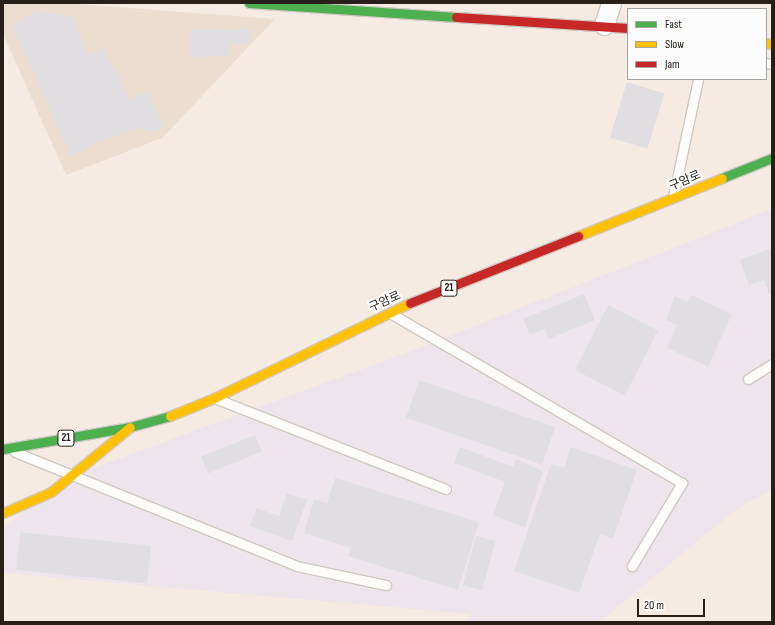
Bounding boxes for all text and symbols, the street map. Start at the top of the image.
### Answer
legend [627,8,767,80]
text: Fast [665,17,682,32]
text: Slow [665,37,684,52]
text: Jam [665,57,680,72]
street label: 구암로 [667,168,703,194]
road number: 21 [440,279,458,297]
street label: 구암로 [367,289,403,315]
road number: 21 [57,429,75,447]
scale bar [639,591,707,617]
text: 20 m [644,598,664,613]

